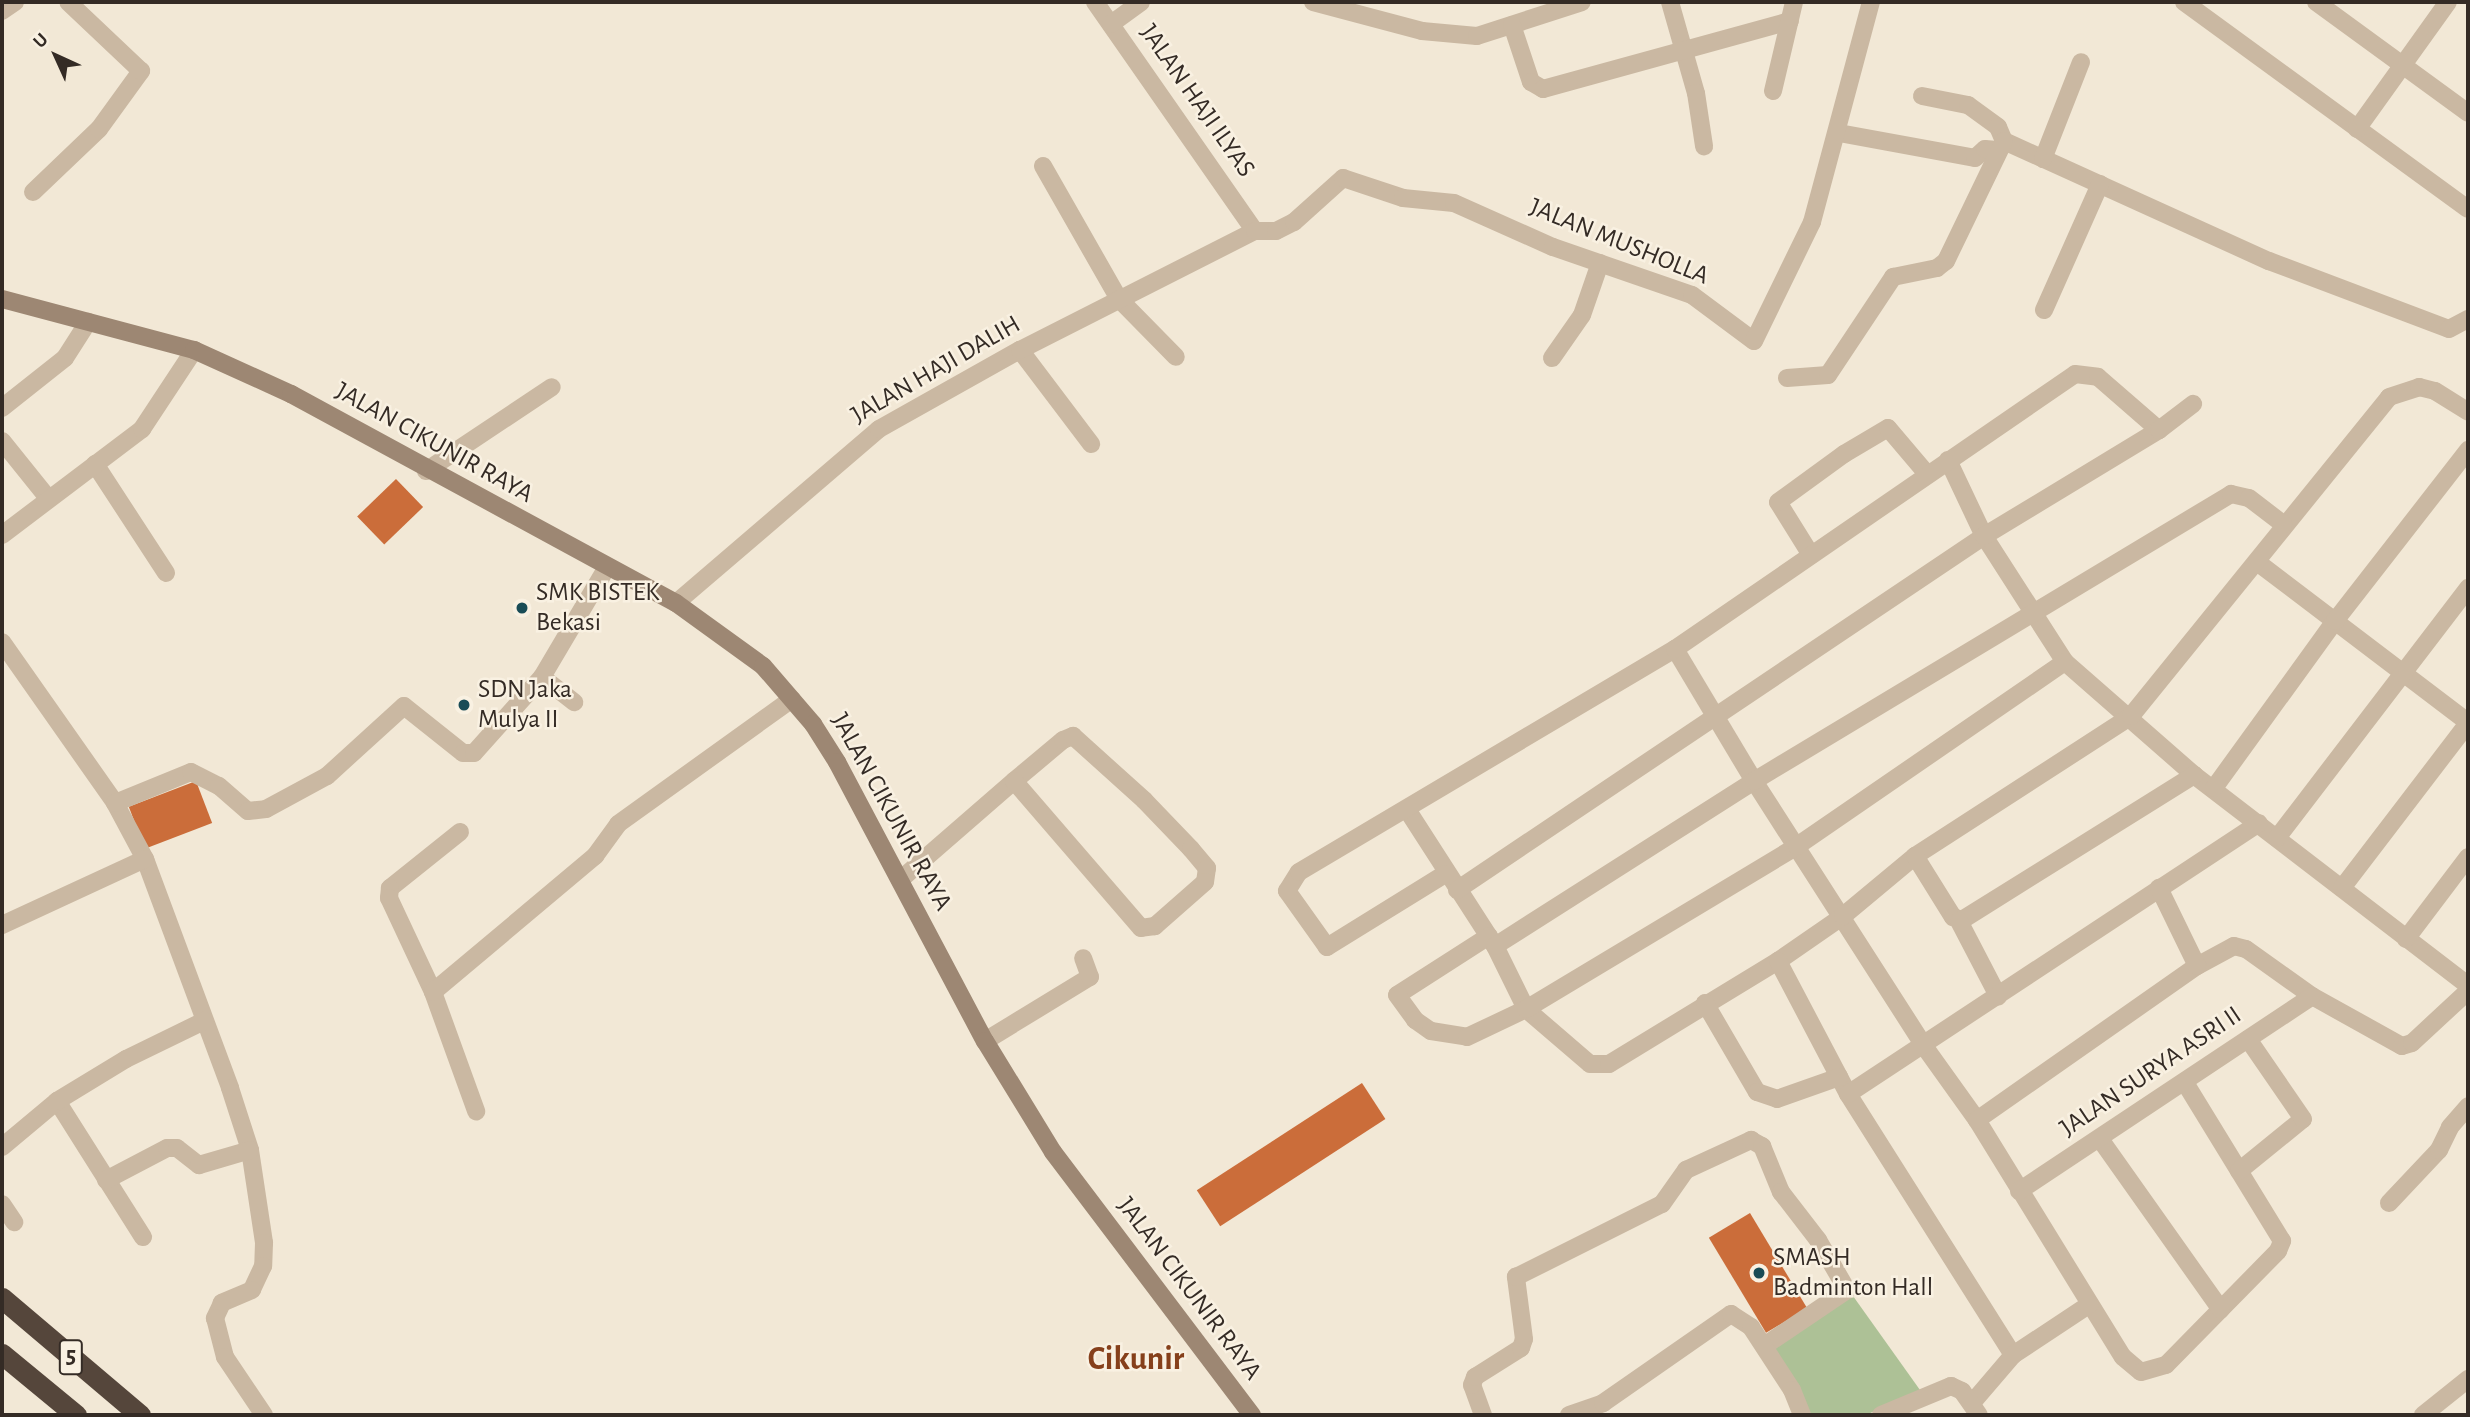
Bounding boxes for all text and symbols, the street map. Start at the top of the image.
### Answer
street label: JALAN HAJI ILYAS [1133,19,1261,183]
north arrow [21,21,91,91]
text: U [30,30,52,52]
street label: JALAN MUSHOLLA [1525,192,1713,292]
street label: JALAN HAJI DALIH [846,309,1026,431]
street label: JALAN CIKUNIR RAYA [330,376,538,510]
place label: SMK BISTEK Bekasi [536,577,660,638]
marker: SMK BISTEK Bekasi [514,600,530,616]
place label: SDN Jaka Mulya II [478,674,572,736]
marker: SDN Jaka Mulya II [456,697,472,713]
street label: JALAN CIKUNIR RAYA [824,708,958,916]
street label: JALAN SURYA ASRI II [2054,1000,2248,1144]
street label: JALAN CIKUNIR RAYA [1110,1191,1268,1387]
place label: SMASH Badminton Hall [1773,1242,1933,1304]
marker: SMASH Badminton Hall [1751,1265,1767,1281]
road number: 5 [59,1336,83,1378]
district label: Cikunir [1088,1340,1184,1380]

